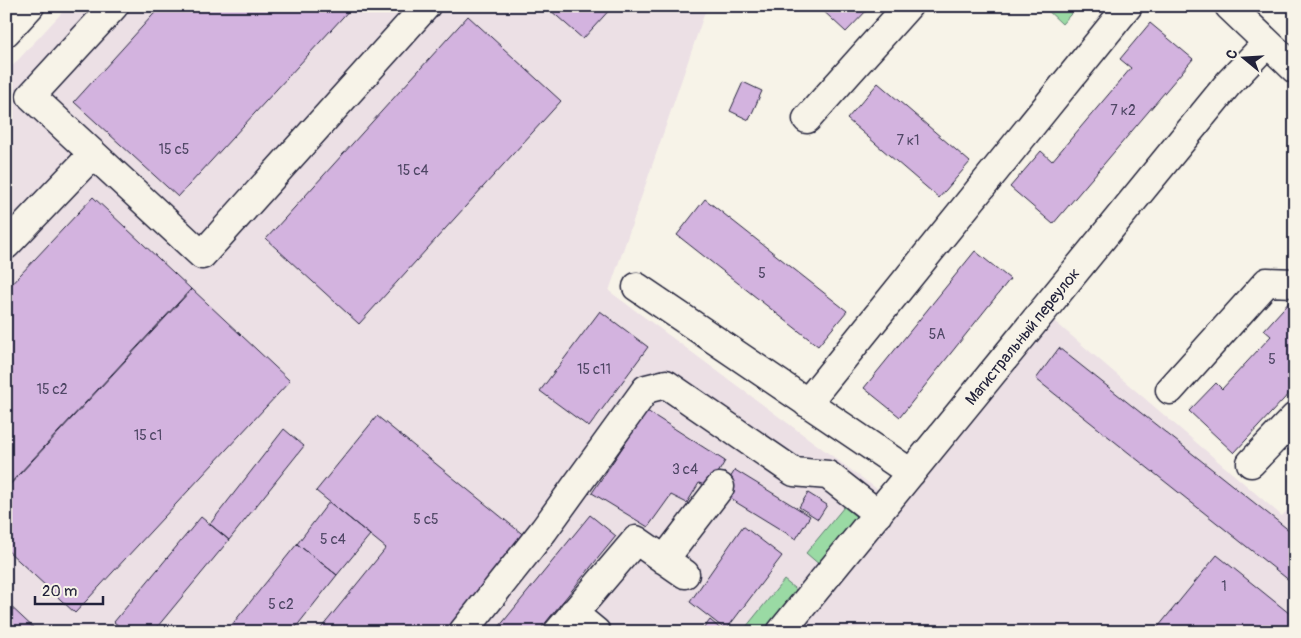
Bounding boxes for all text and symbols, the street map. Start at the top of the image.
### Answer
north arrow [1218,32,1268,82]
text: С [1223,47,1242,61]
house number: 7 к2 [1110,102,1136,119]
house number: 7 к1 [896,132,920,149]
house number: 15 с5 [159,141,189,158]
house number: 15 с4 [397,162,429,179]
street label: Магистральный переулок [961,264,1084,409]
house number: 5 [758,265,766,282]
house number: 5А [929,326,945,343]
house number: 5 [1268,351,1276,368]
house number: 15 с11 [577,361,611,378]
house number: 15 с2 [36,381,68,398]
house number: 15 с1 [134,427,162,444]
house number: 3 с4 [672,461,698,478]
house number: 5 с5 [413,511,439,528]
house number: 5 с4 [320,531,346,548]
scale bar [35,573,102,605]
house number: 1 [1221,578,1227,595]
text: 20 m [42,582,77,601]
house number: 5 с2 [268,596,294,613]

